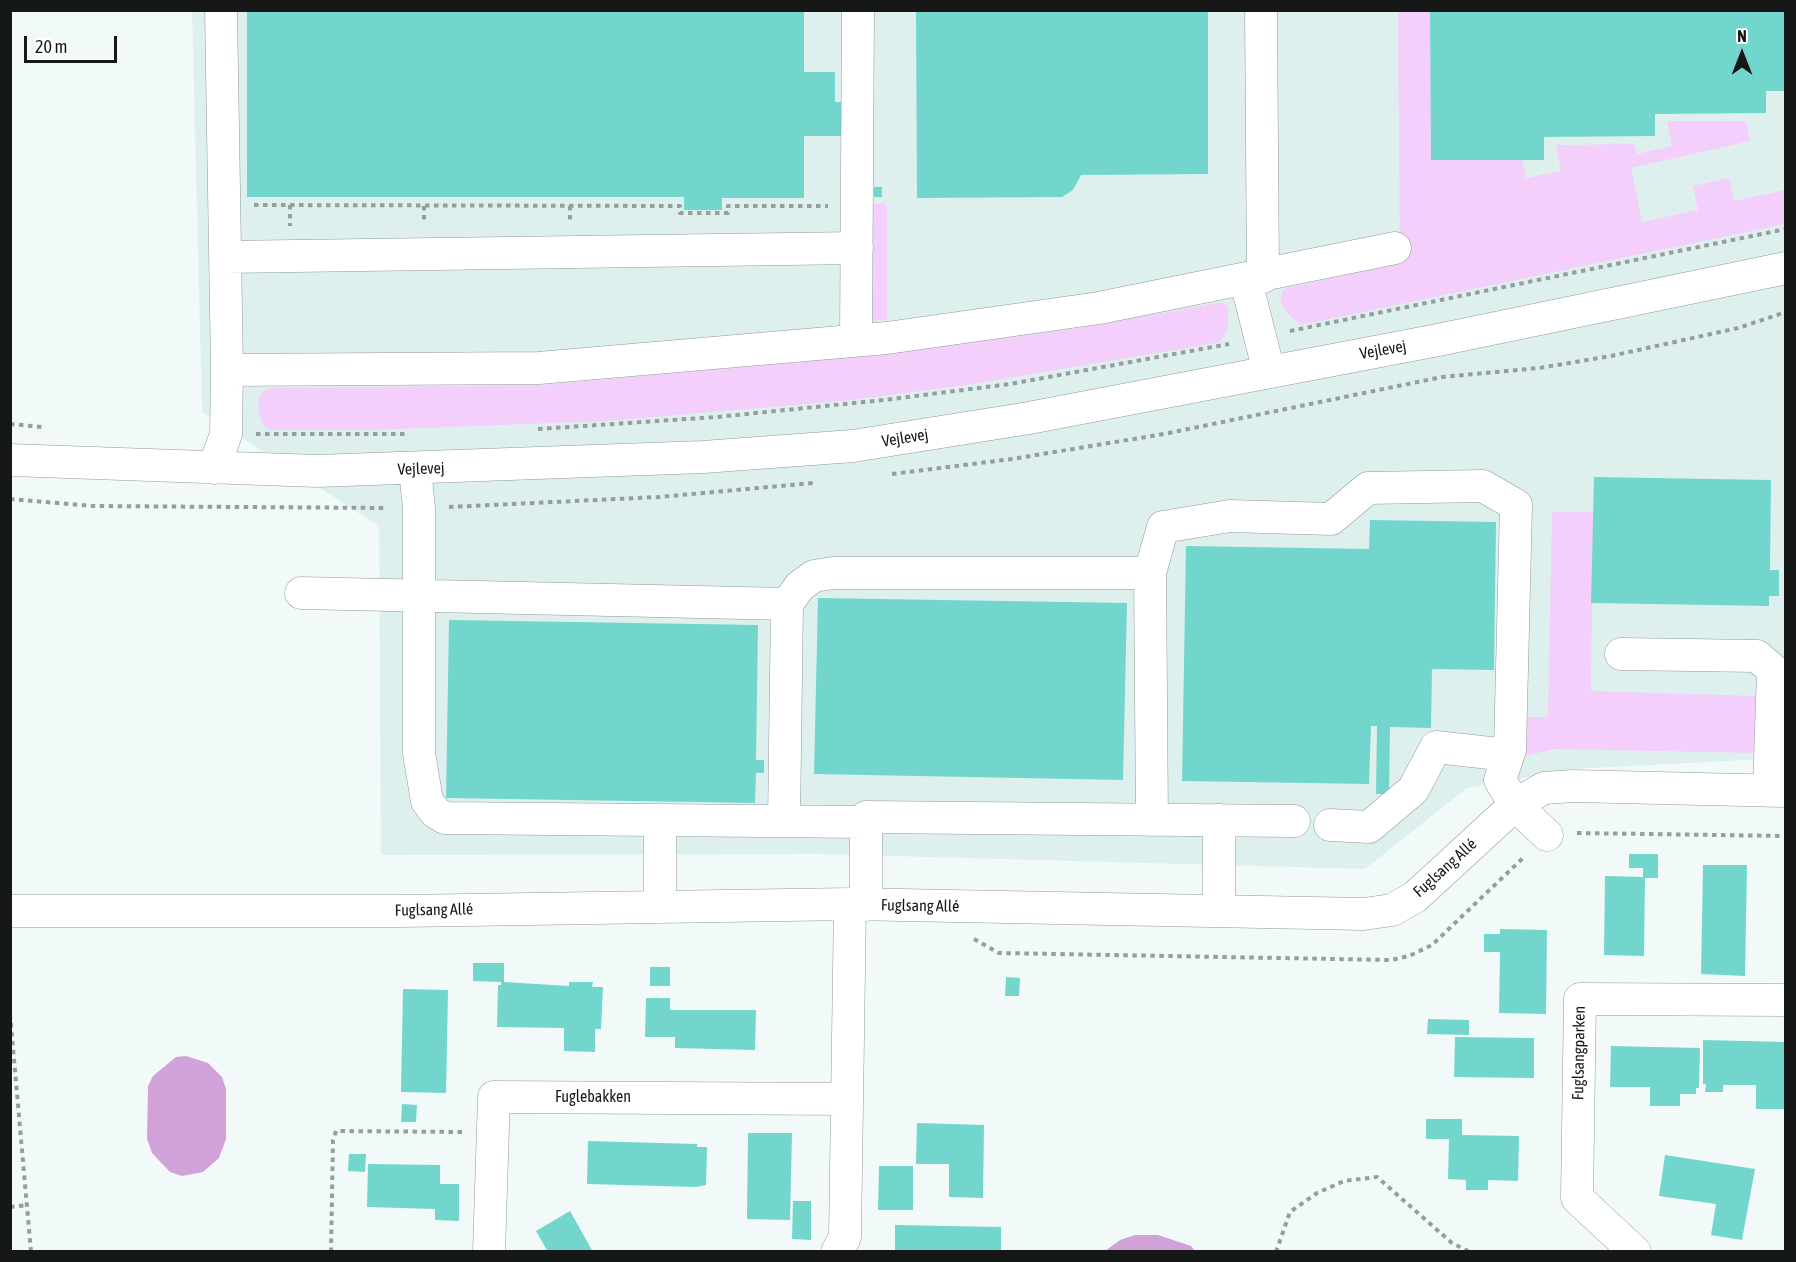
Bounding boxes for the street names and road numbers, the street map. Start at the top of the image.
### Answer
street label: Vejlevej [1358,336,1408,364]
street label: Vejlevej [880,425,930,451]
street label: Vejlevej [397,459,445,479]
street label: Fuglsang Allé [1409,835,1481,901]
street label: Fuglsang Allé [881,896,959,916]
street label: Fuglsang Allé [395,900,473,920]
street label: Fuglsangparken [1569,1006,1589,1100]
street label: Fuglebakken [555,1087,631,1107]

